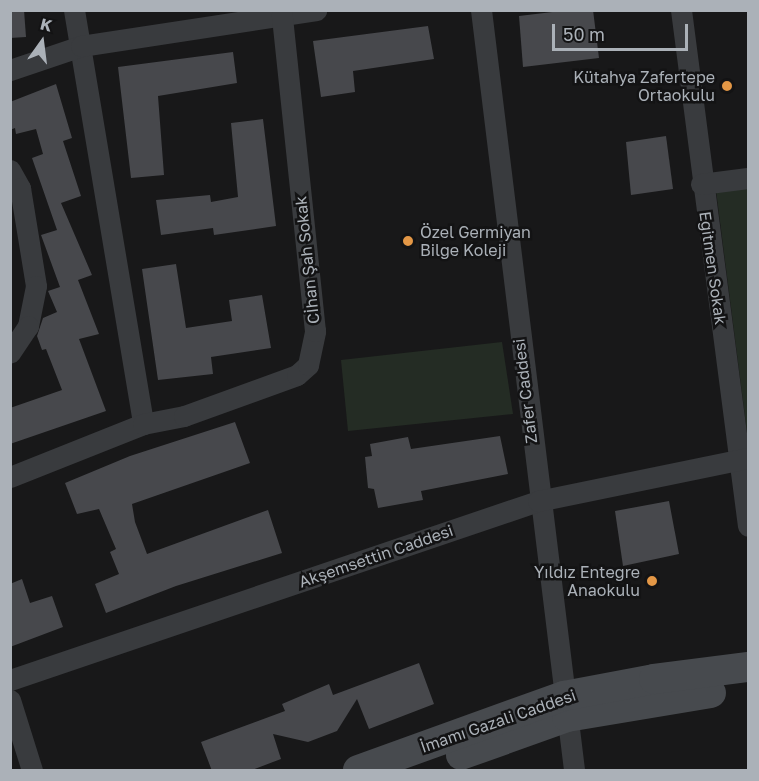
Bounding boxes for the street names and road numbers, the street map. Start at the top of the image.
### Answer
street label: Cİhan Şah Sokak [291,195,323,325]
street label: Eğitmen Sokak [696,210,730,326]
street label: Zafer Caddesi [509,337,541,445]
street label: Akşemsettin Caddesi [296,521,456,591]
street label: İmamı Gazali Caddesi [418,685,578,757]

